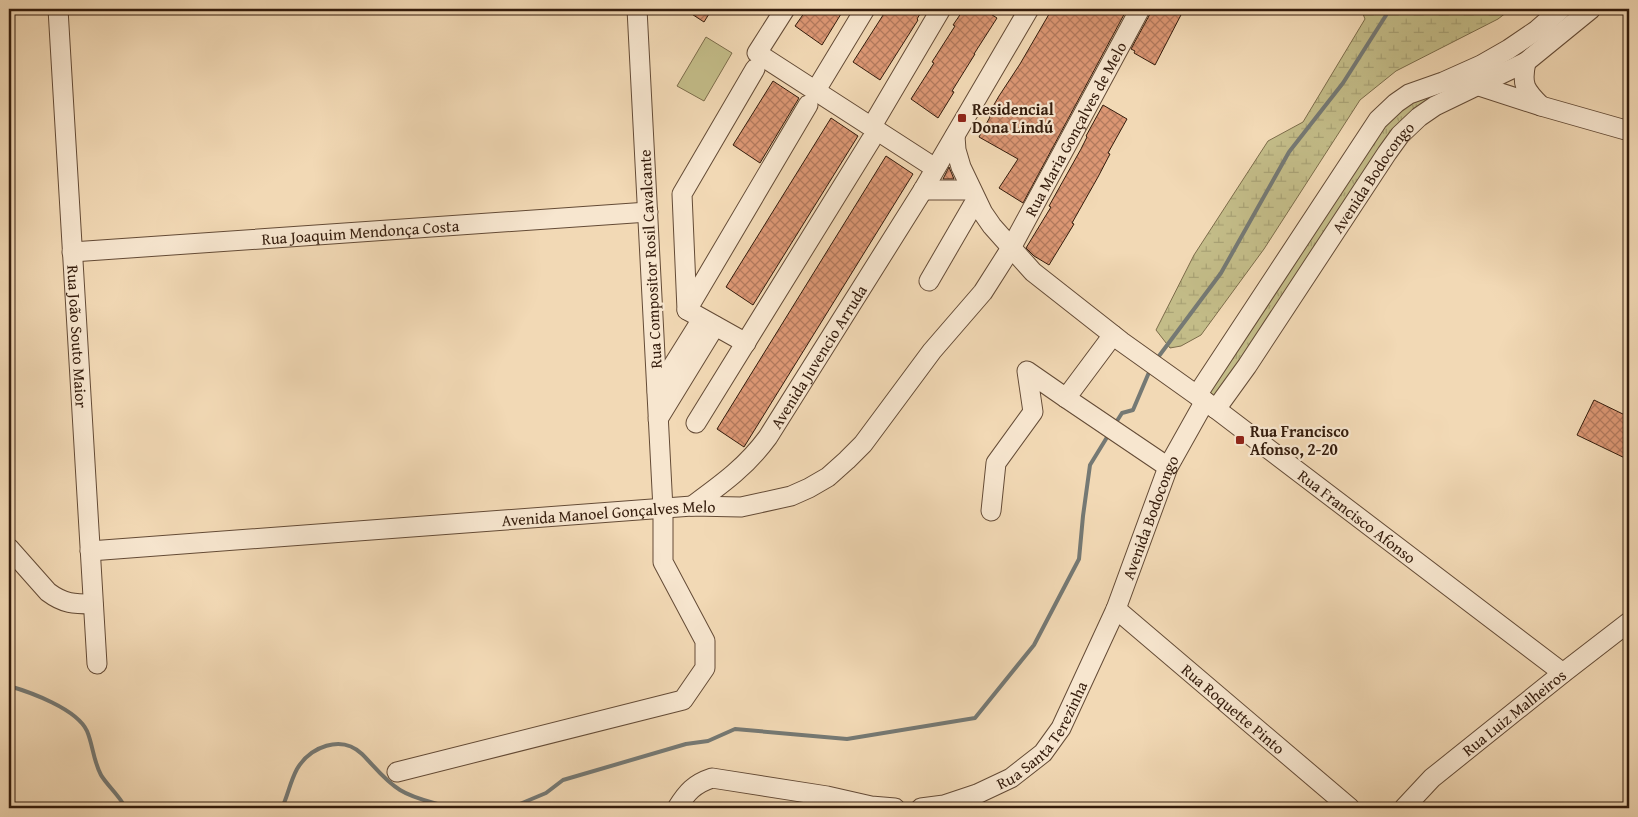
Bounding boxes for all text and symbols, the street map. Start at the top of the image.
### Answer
street label: Rua Maria Gonçalves de Melo [1018,37,1132,221]
place label: Residencial Dona Lindú [972,97,1054,139]
marker: Residencial Dona Lindú [956,112,968,124]
street label: Avenida Bodocongo [1326,116,1420,238]
street label: Rua Compositor Rosil Cavalcante [632,149,668,369]
street label: Rua Joaquim Mendonça Costa [261,213,460,251]
street label: Rua João Souto Maior [61,264,94,409]
street label: Avenida Juvencio Arruda [764,280,873,433]
place label: Rua Francisco Afonso, 2-20 [1250,419,1350,461]
marker: Rua Francisco Afonso, 2-20 [1234,434,1246,446]
street label: Avenida Bodocongo [1116,450,1185,583]
street label: Rua Francisco Afonso [1293,463,1421,569]
street label: Avenida Manoel Gonçalves Melo [501,494,716,532]
street label: Rua Roquette Pinto [1176,658,1290,760]
street label: Rua Luiz Malheiros [1457,663,1571,762]
street label: Rua Santa Terezinha [992,677,1093,795]

